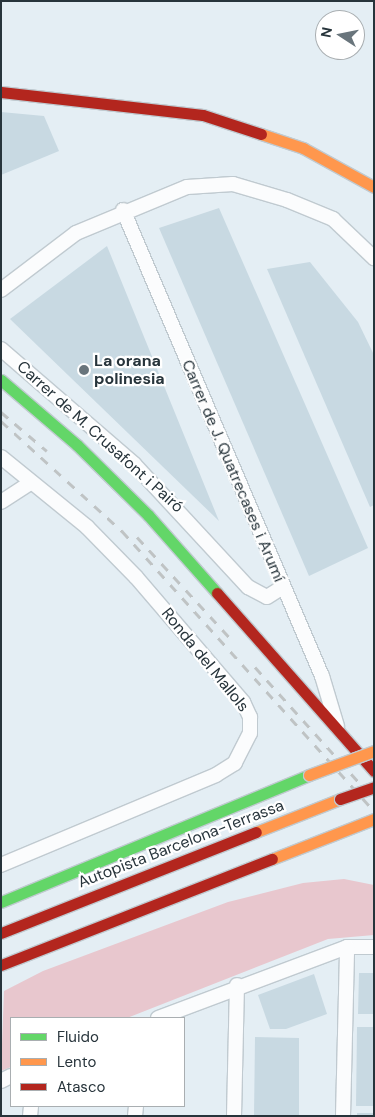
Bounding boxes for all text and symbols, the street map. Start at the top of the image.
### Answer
north arrow [315,10,365,60]
text: N [316,26,336,39]
place label: La orana polinesia [94,351,165,389]
street label: Carrer de M. Crusafont i Pairó [13,357,187,517]
street label: Carrer de J. Quatrecases i Arumí [177,357,289,585]
marker: La orana polinesia [78,364,90,376]
street label: Ronda del Mallols [157,604,253,716]
street label: Autopista Barcelona-Terrassa [75,796,287,892]
legend [10,1017,185,1107]
text: Fluido [57,1027,99,1047]
text: Lento [57,1052,96,1072]
text: Atasco [57,1077,105,1097]

